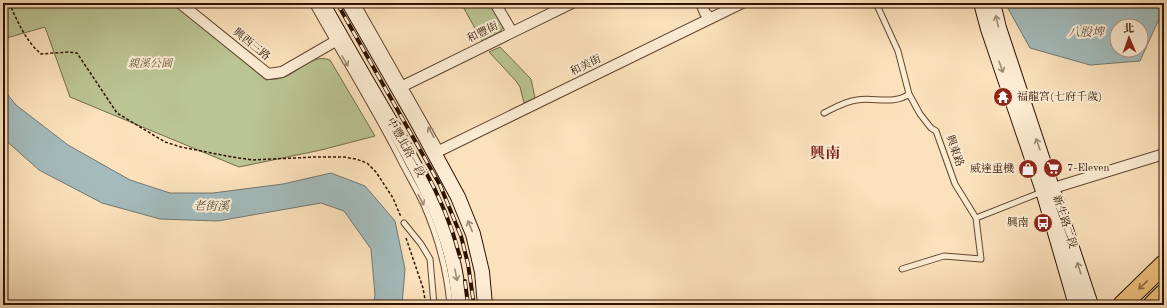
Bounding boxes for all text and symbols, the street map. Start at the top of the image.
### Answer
one-way arrow [993,15,1001,28]
north arrow [1109,18,1149,58]
street label: 和豐街 [465,19,500,45]
text: 北 [1123,22,1134,35]
street label: 興西三路 [230,25,273,63]
water label: 八股埤 [1068,25,1106,39]
street label: 和美街 [568,52,603,78]
one-way arrow [342,55,350,67]
park label: 親溪公園 [128,57,174,70]
one-way arrow [998,60,1005,73]
temple icon: 福龍宮(七府千歲) [992,86,1014,108]
place label: 福龍宮(七府千歲) [1017,90,1102,103]
street label: 中豐北路一段 [384,116,428,180]
one-way arrow [427,126,434,138]
street label: 興東路 [943,133,966,168]
one-way arrow [1034,138,1041,151]
district label: 興南 [810,145,840,162]
supermarket icon: 7-Eleven [1042,157,1064,179]
shop icon: 威達重機 [1017,158,1039,180]
place label: 威達重機 [970,162,1014,175]
place label: 7-Eleven [1067,163,1109,174]
one-way arrow [418,194,425,206]
street label: 新生路二段 [1050,194,1080,250]
water label: 老街溪 [193,199,231,213]
bus stop icon: 興南 [1032,212,1054,234]
place label: 興南 [1007,216,1029,229]
one-way arrow [466,220,473,232]
one-way arrow [1075,262,1082,275]
one-way arrow [453,268,461,281]
one-way arrow [1138,280,1148,289]

